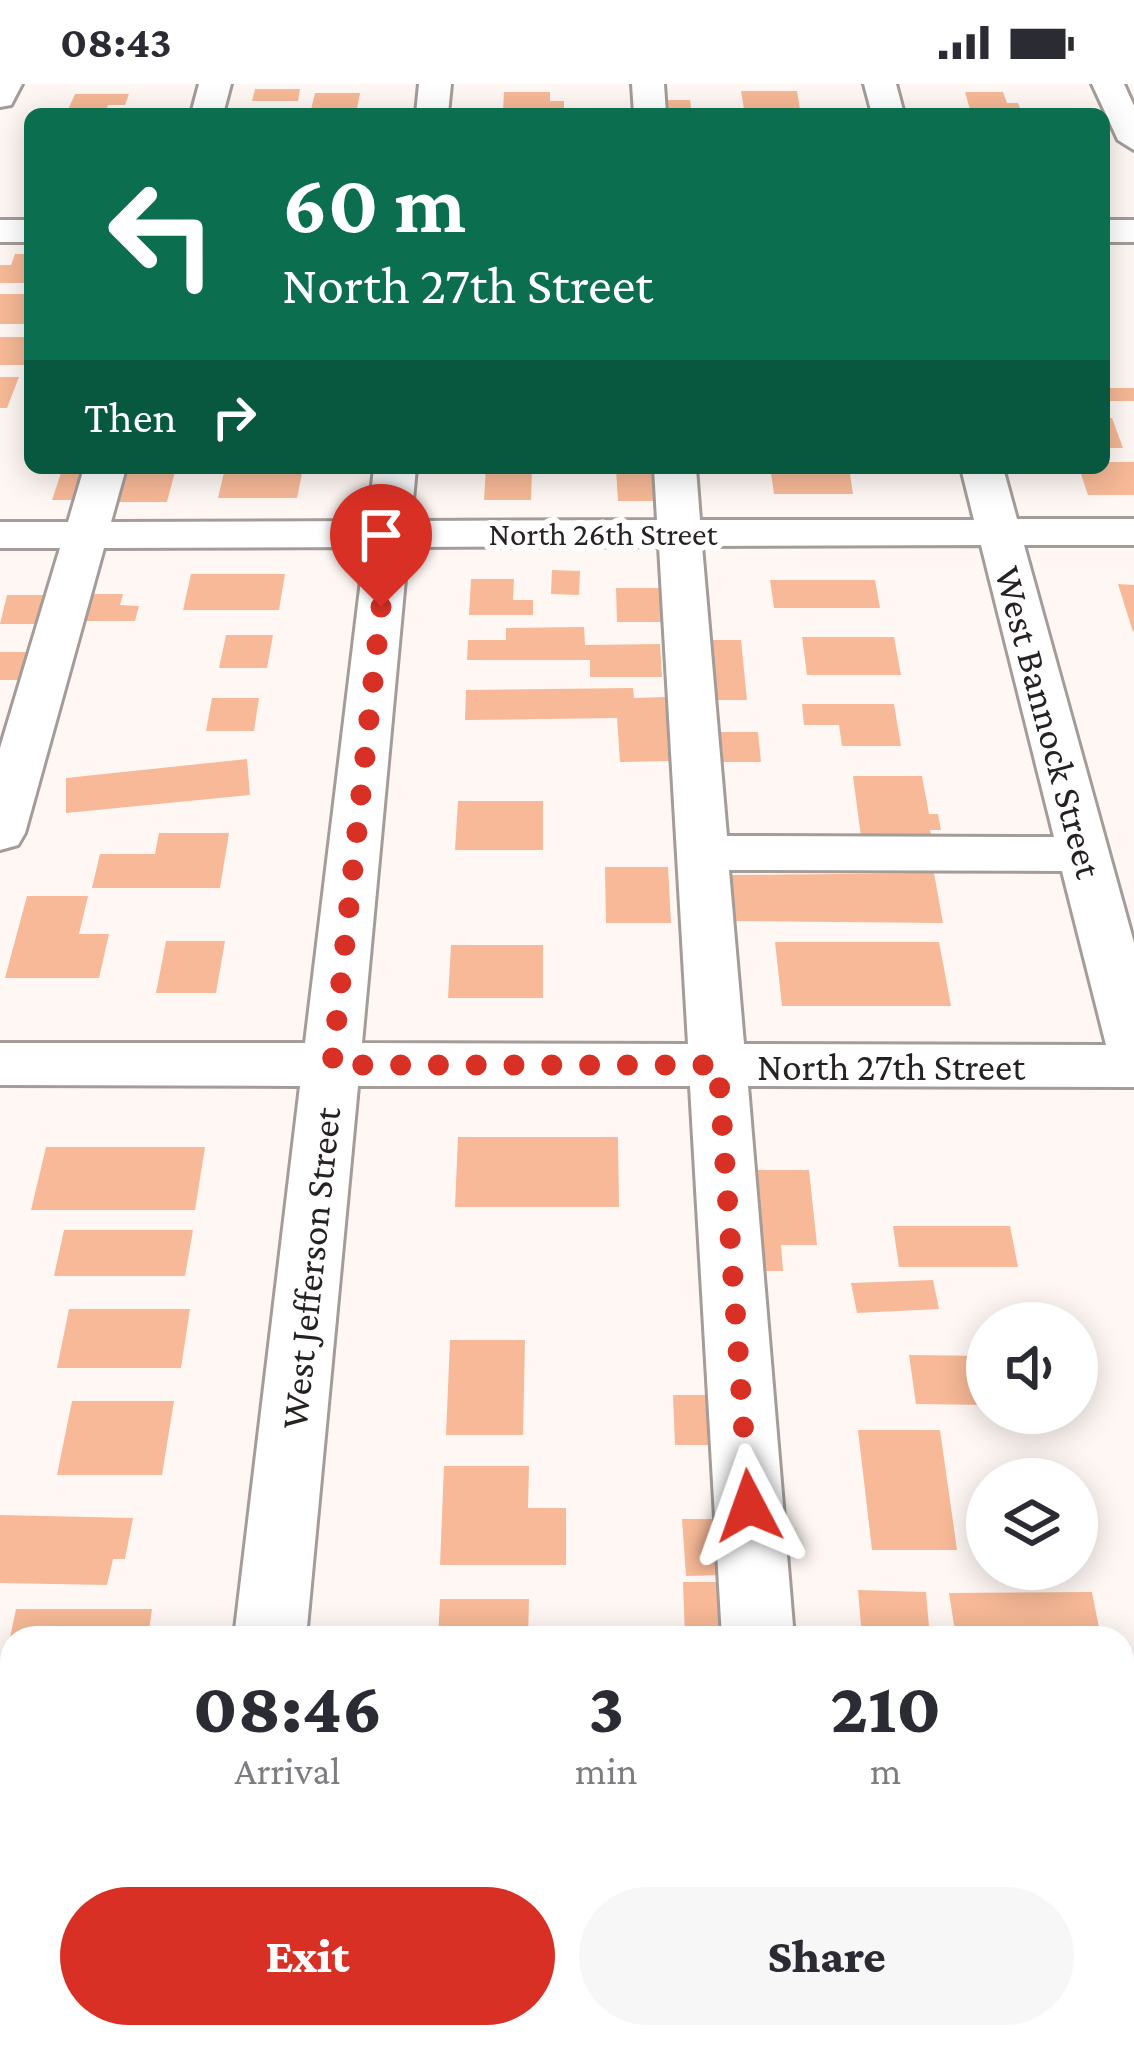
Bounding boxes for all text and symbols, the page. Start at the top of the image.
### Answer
text: 08:43 [60,17,172,67]
icon: left [84,156,240,312]
text: 60 m [282,157,466,250]
text: North 27th Street [282,255,653,315]
icon: right [201,384,267,450]
text: Then [84,392,177,442]
pin [330,484,432,607]
icon: arrive [348,502,414,568]
street label: North 26th Street [489,515,719,552]
street label: West Bannock Street [987,562,1112,884]
street label: North 27th Street [757,1045,1026,1088]
street label: West Jefferson Street [272,1104,348,1431]
map controls [966,1302,1098,1590]
button: sound [966,1302,1098,1434]
position arrow [686,1443,812,1569]
button: layers [966,1458,1098,1590]
text: 08:46 [193,1667,382,1747]
text: 3 [588,1667,624,1747]
text: 210 [830,1667,941,1747]
text: Arrival [234,1749,341,1792]
text: min [575,1749,638,1792]
text: m [870,1749,901,1792]
button: Exit [60,1887,555,2025]
button: Share [579,1887,1074,2025]

